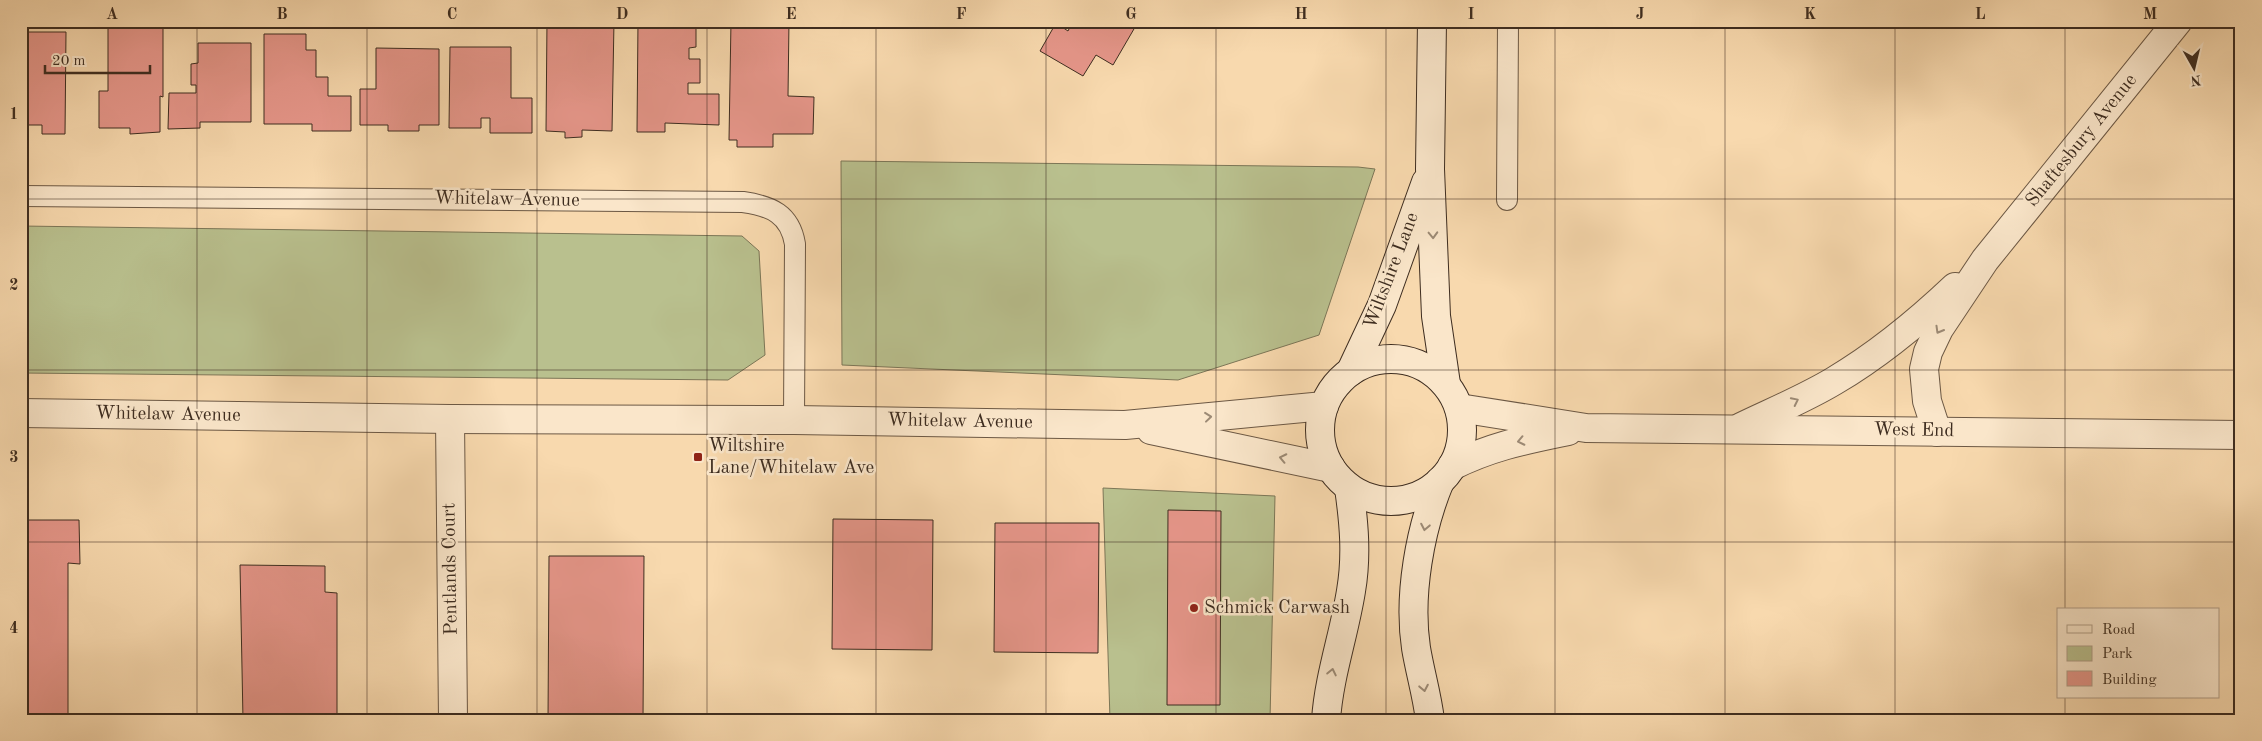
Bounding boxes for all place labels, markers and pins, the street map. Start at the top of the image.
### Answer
place label: Wiltshire Lane/Whitelaw Ave [708,437,874,478]
marker: Wiltshire Lane/Whitelaw Ave [692,451,704,463]
place label: Schmick Carwash [1204,599,1350,618]
marker: Schmick Carwash [1188,602,1200,614]

